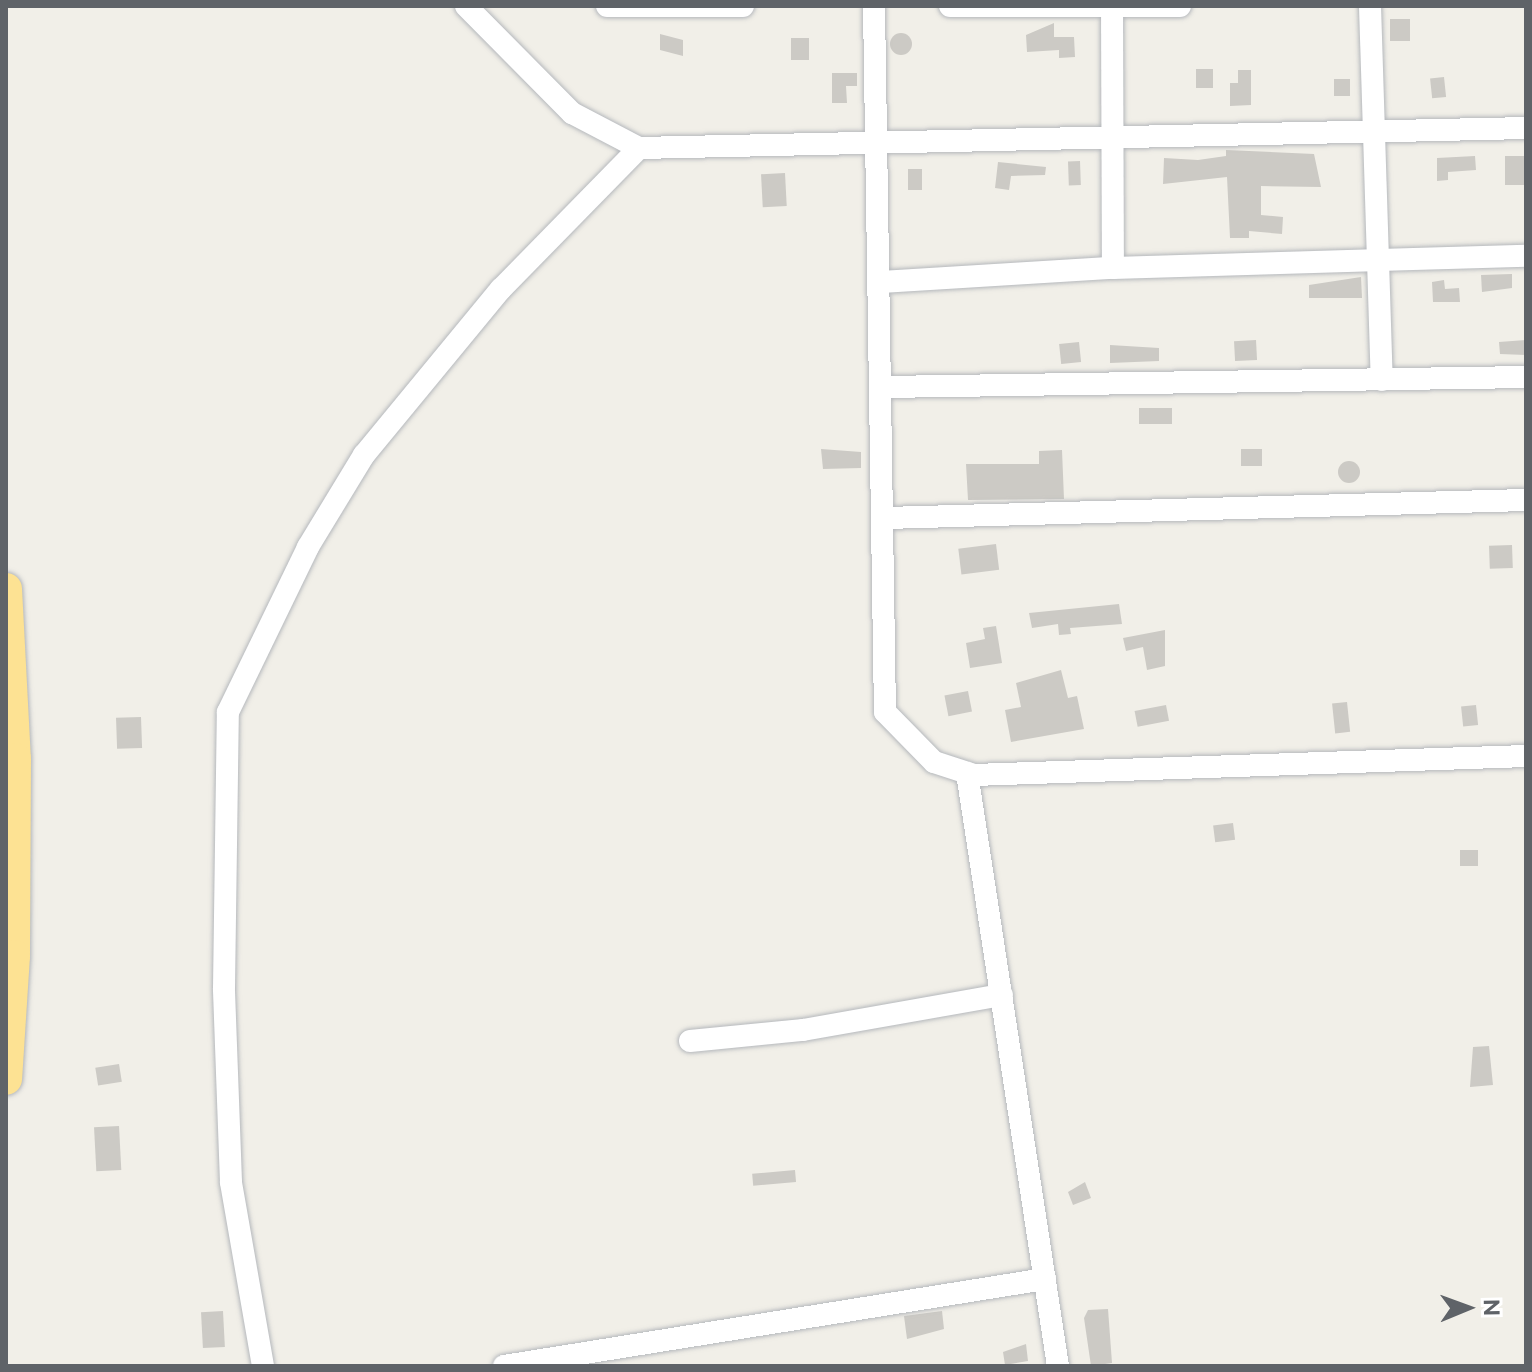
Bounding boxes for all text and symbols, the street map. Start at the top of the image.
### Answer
north arrow [1428,1268,1508,1348]
text: N [1479,1299,1505,1316]

